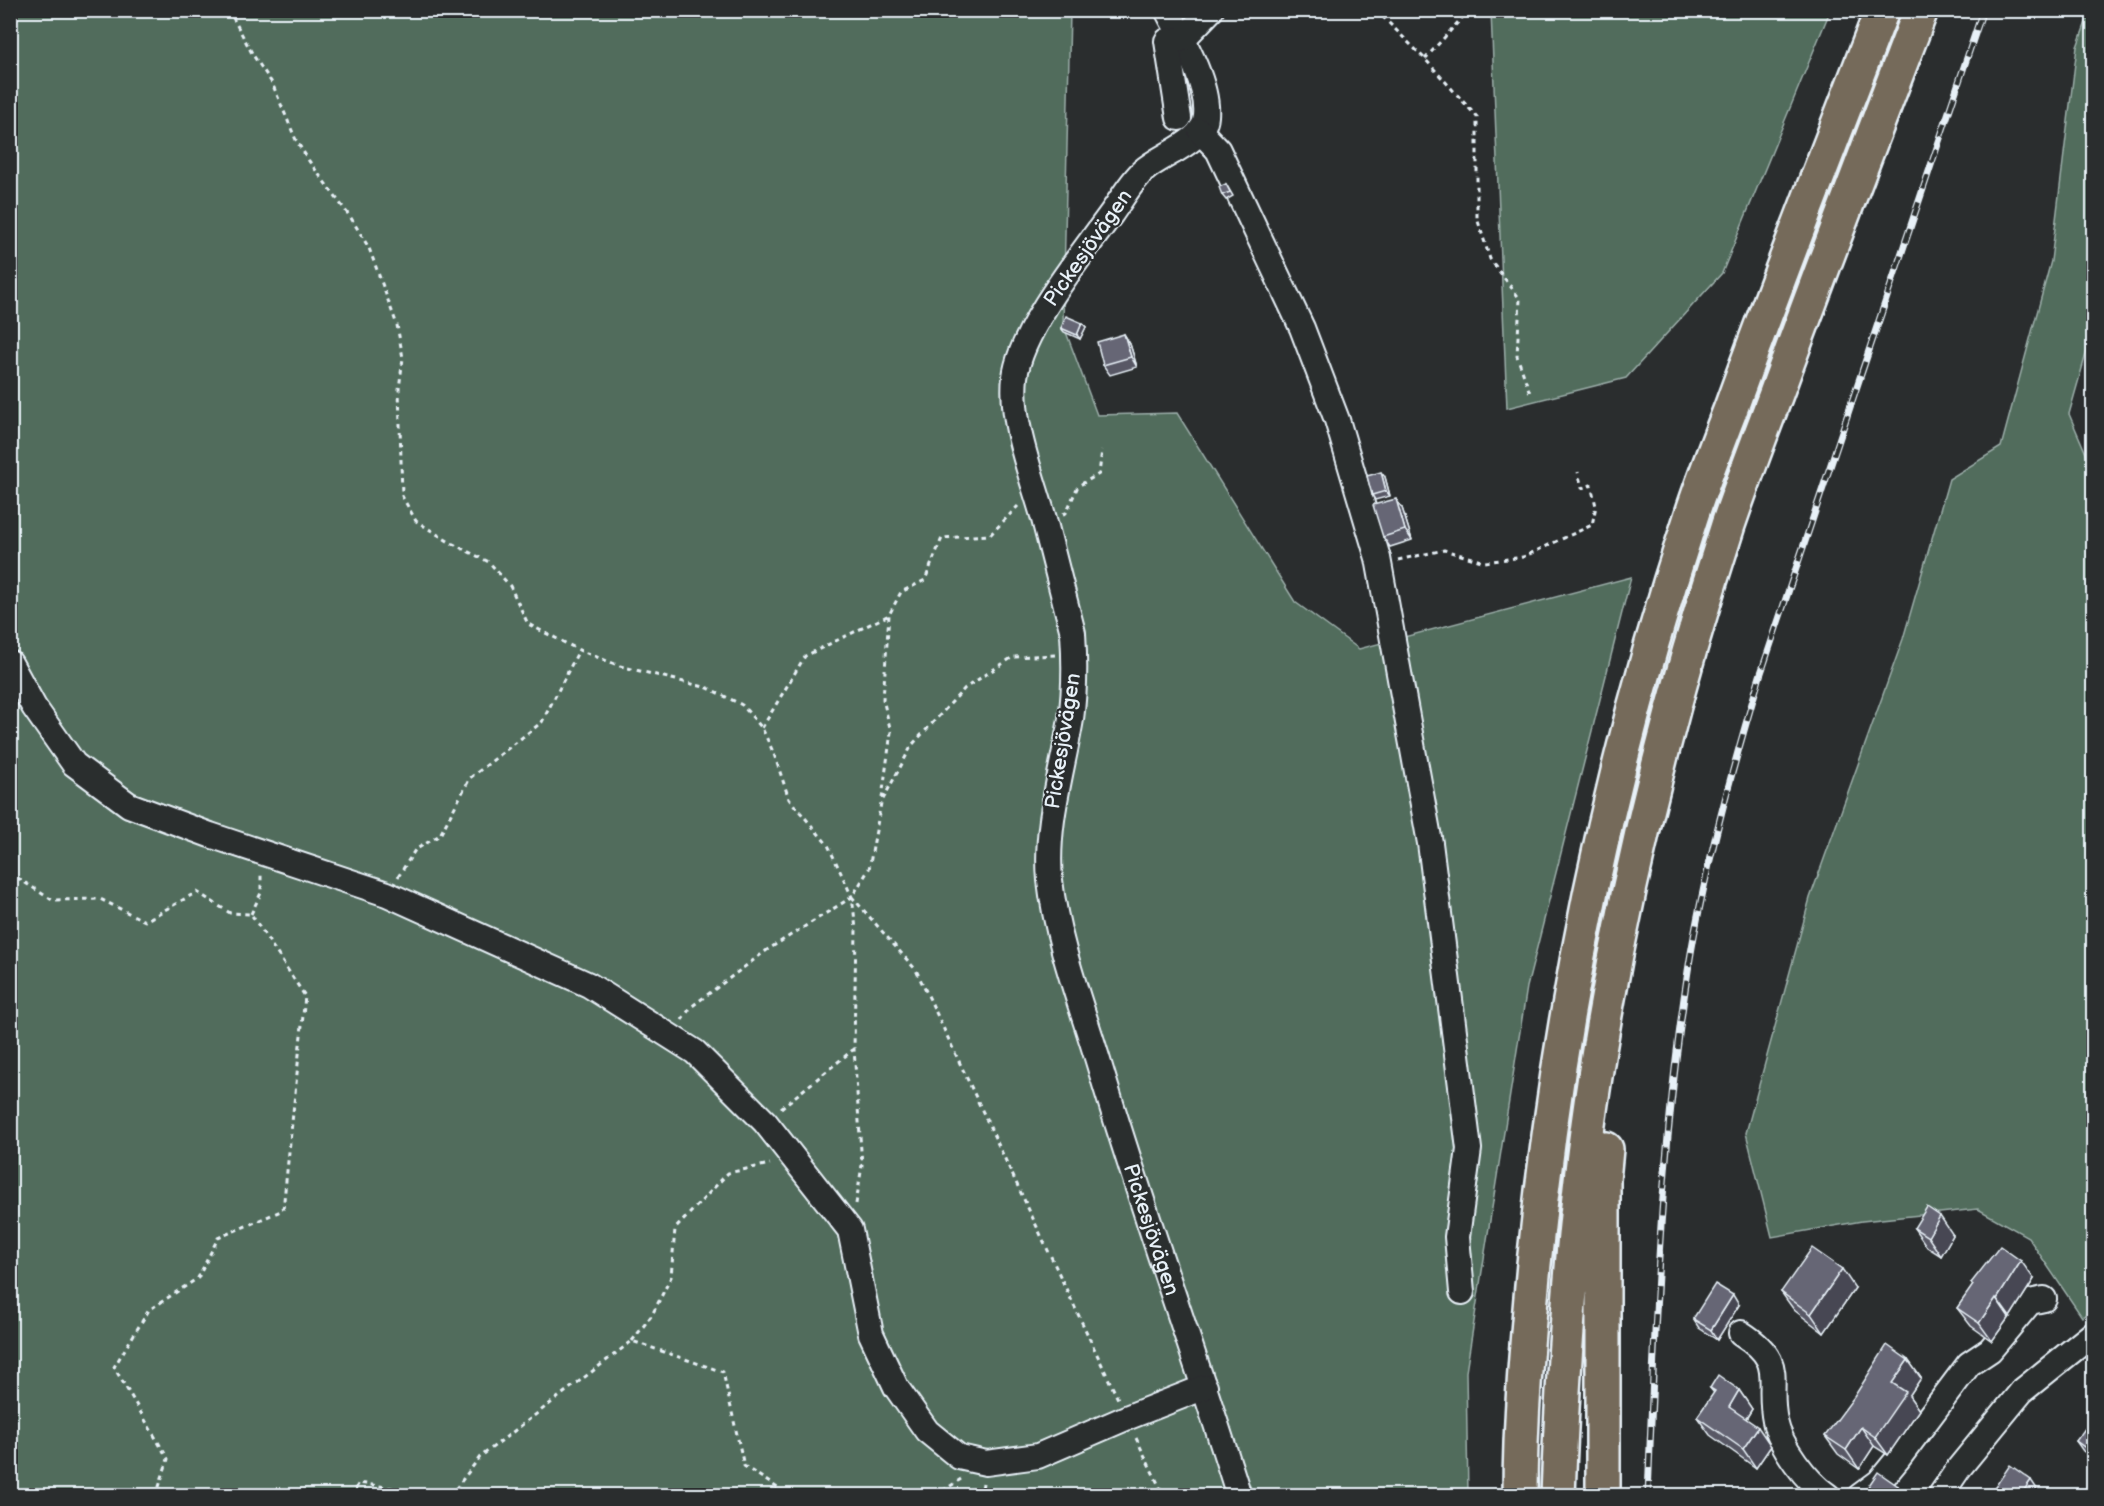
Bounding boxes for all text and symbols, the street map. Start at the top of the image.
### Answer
street label: Pickesjövägen [1038,185,1138,311]
street label: Pickesjövägen [1040,671,1086,811]
street label: Pickesjövägen [1118,1161,1185,1299]

